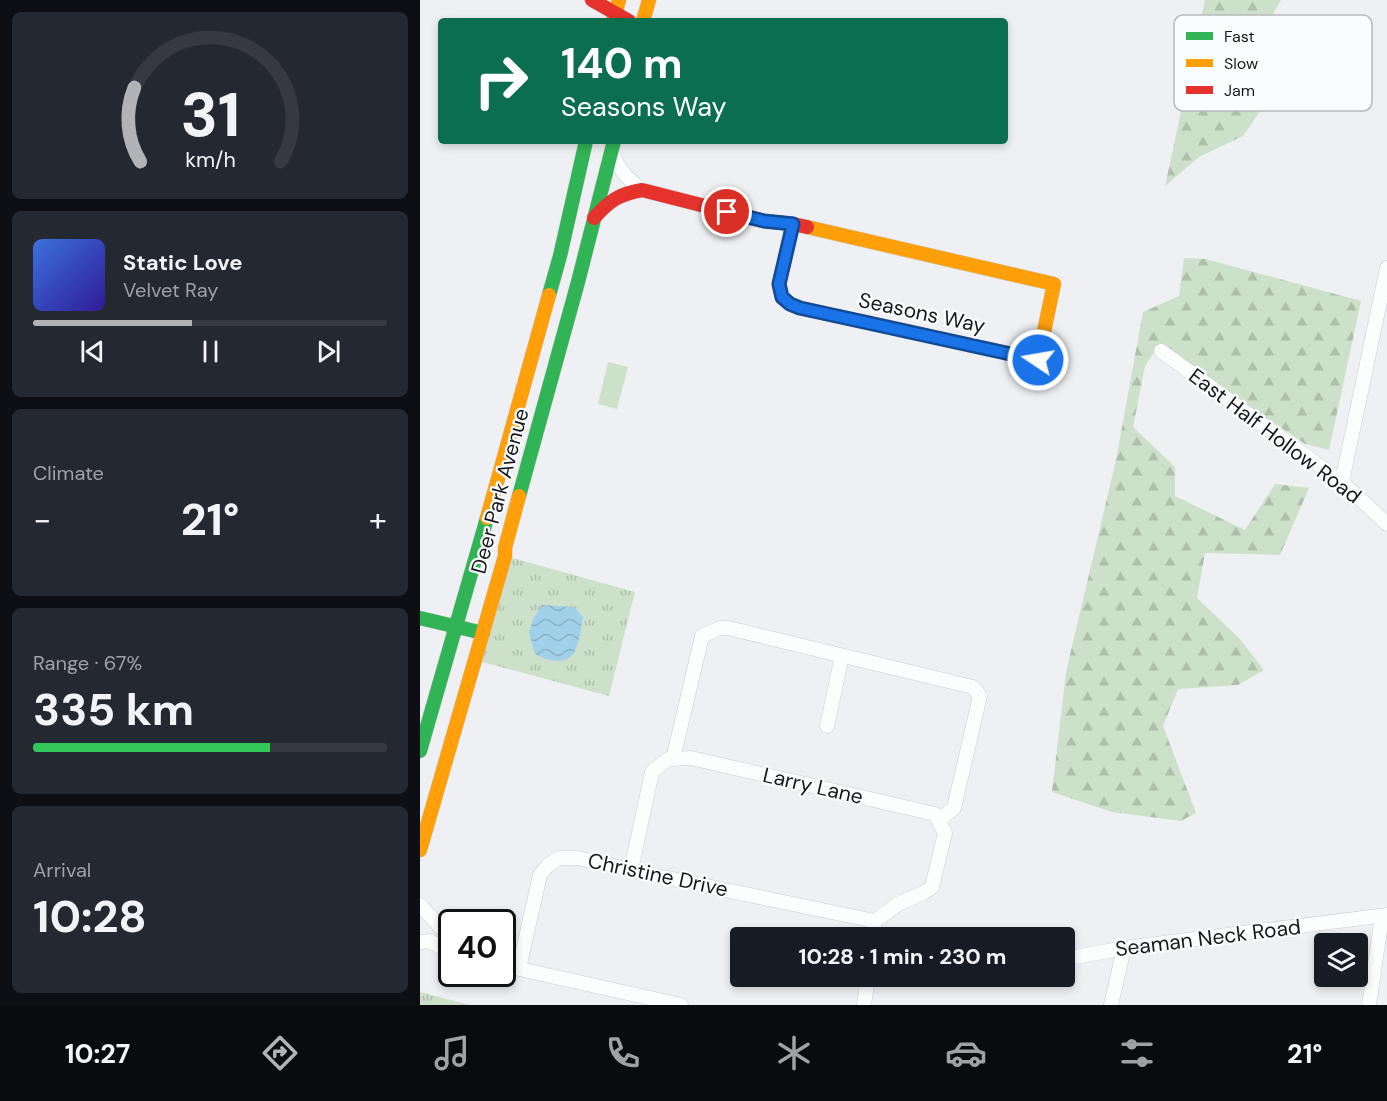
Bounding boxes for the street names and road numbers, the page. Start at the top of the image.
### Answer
street label: Seasons Way [856,286,988,340]
street label: East Half Hollow Road [1183,362,1367,510]
street label: Deer Park Avenue [464,405,536,577]
street label: Larry Lane [760,761,866,811]
street label: Christine Drive [585,846,731,904]
street label: Seaman Neck Road [1114,913,1302,963]

